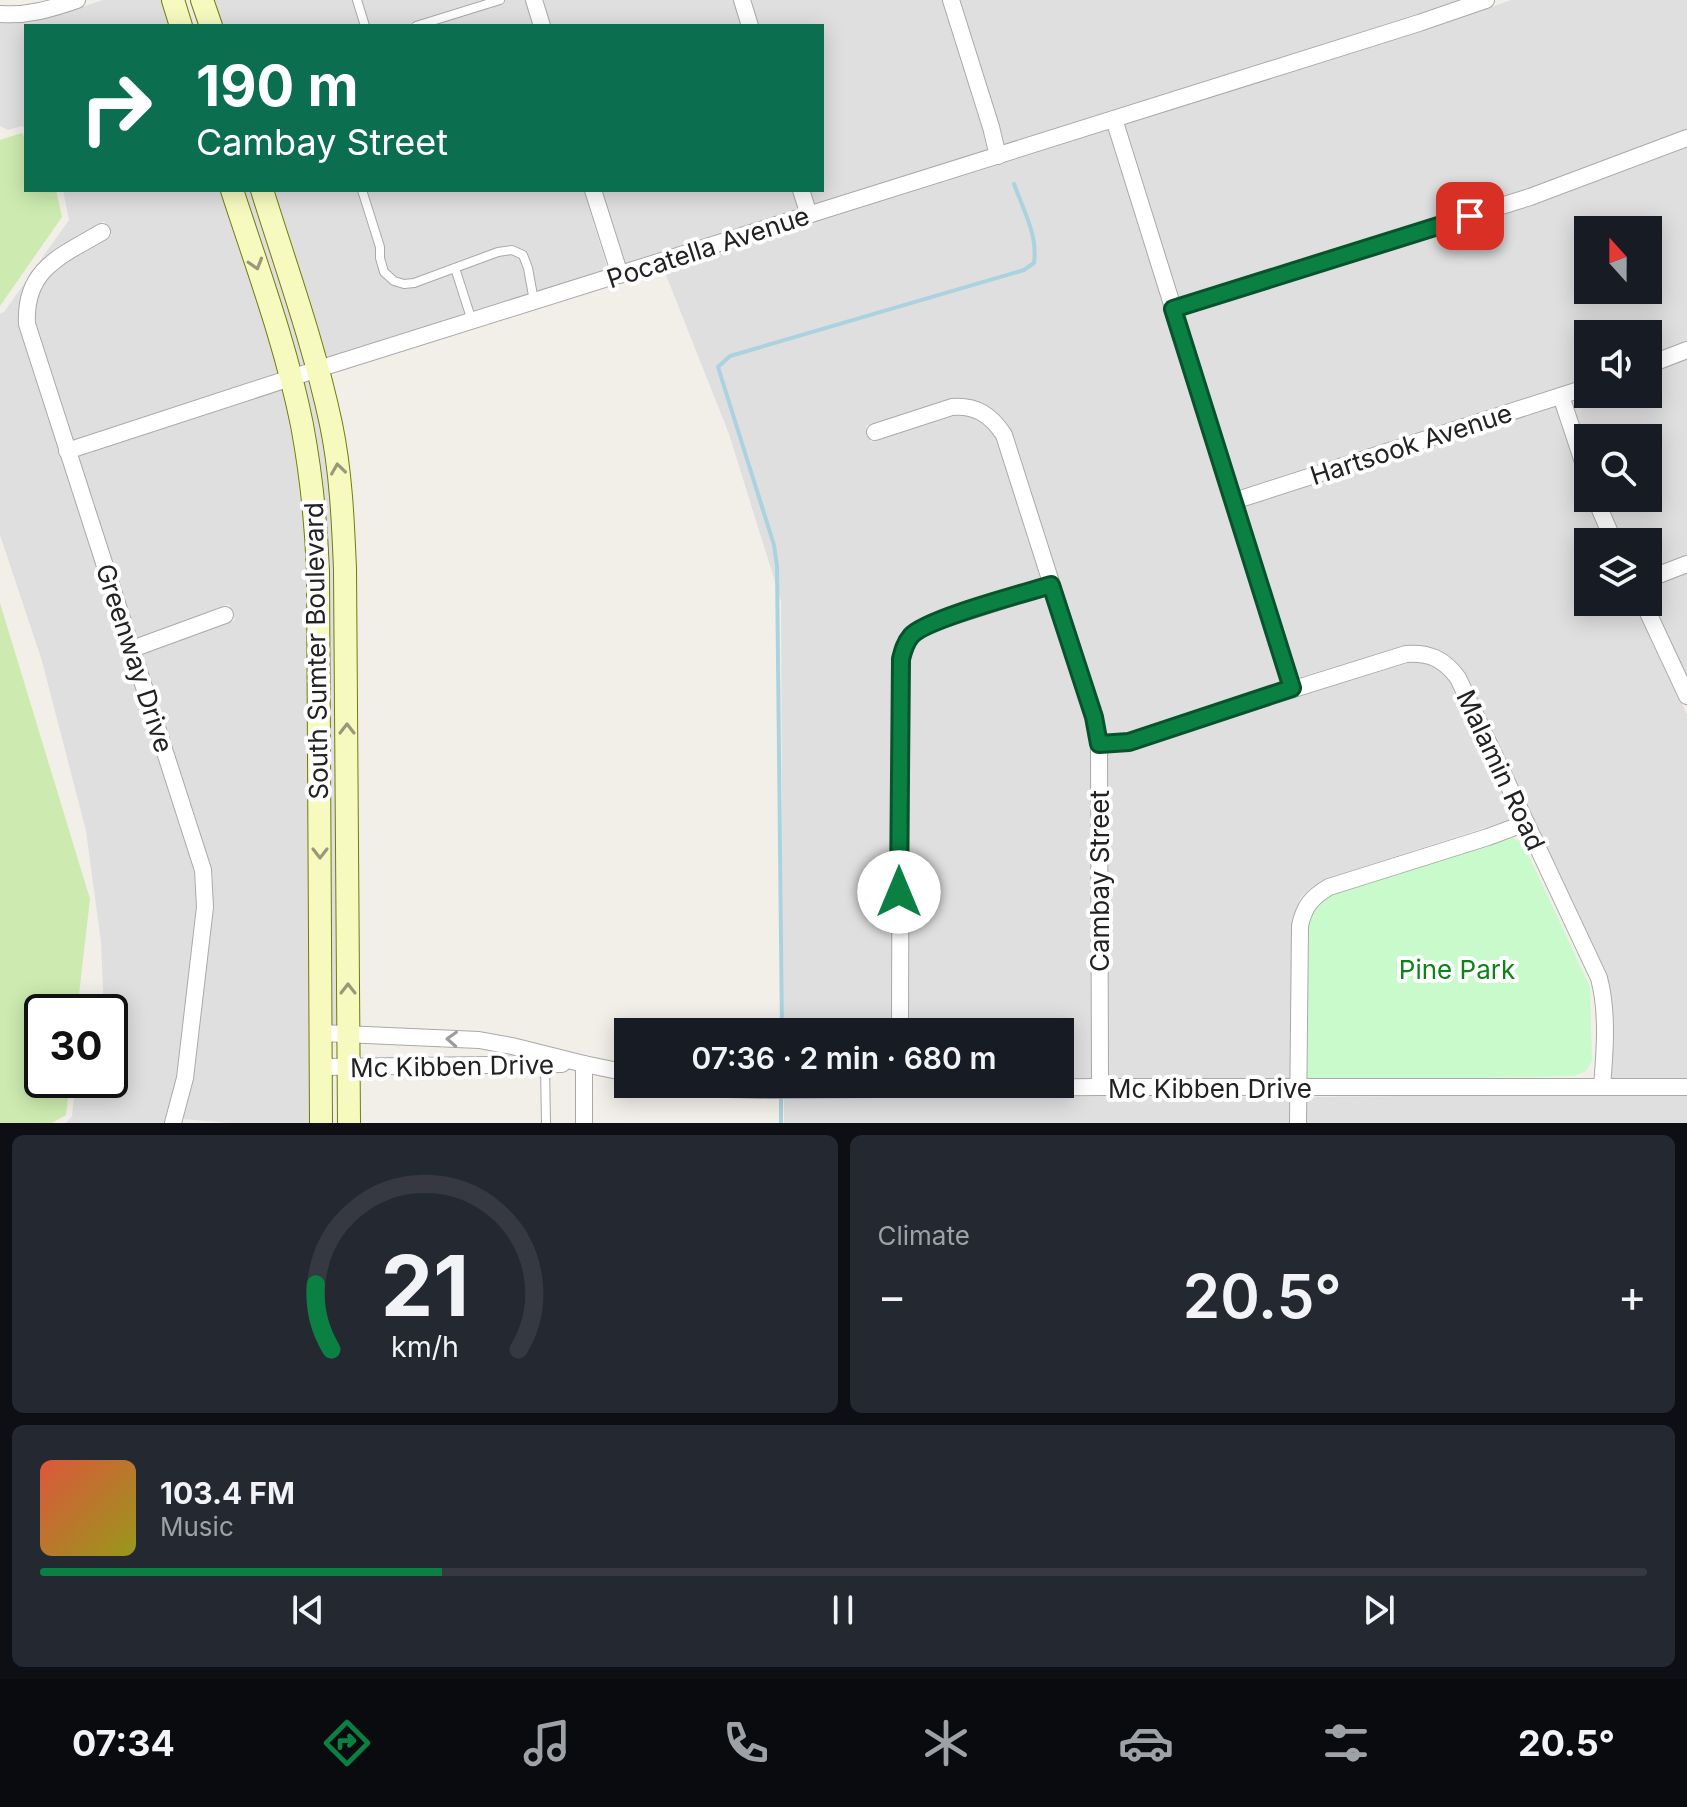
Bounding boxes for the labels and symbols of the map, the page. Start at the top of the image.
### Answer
pin [1436,182,1504,250]
street label: Pocatella Avenue [603,200,813,294]
north arrow [1574,216,1662,304]
one-way arrow [247,257,263,271]
street label: Hartsook Avenue [1306,397,1516,491]
one-way arrow [330,462,347,476]
street label: South Sumter Boulevard [298,502,334,800]
street label: Greenway Drive [90,560,180,756]
street label: Malamin Road [1450,685,1552,855]
one-way arrow [338,722,355,735]
street label: Cambay Street [1084,790,1115,972]
one-way arrow [311,847,329,860]
position arrow [857,850,941,934]
park label: Pine Park [1399,954,1515,985]
one-way arrow [340,982,357,995]
speed limit sign: 30 [24,994,128,1098]
one-way arrow [445,1030,458,1047]
street label: Mc Kibben Drive [350,1049,554,1083]
street label: Mc Kibben Drive [1108,1073,1312,1104]

